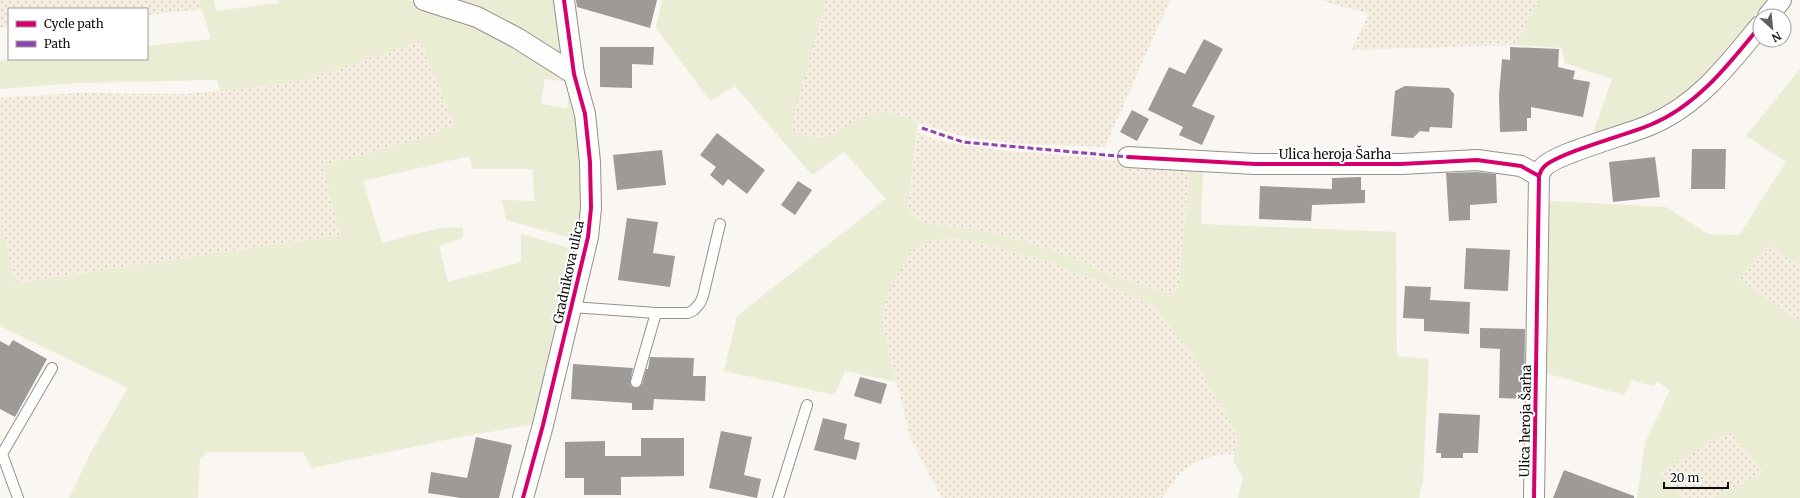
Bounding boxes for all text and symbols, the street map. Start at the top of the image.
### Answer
legend [8,8,148,60]
north arrow [1752,8,1792,48]
text: Cycle path [44,16,104,31]
text: N [1769,29,1784,45]
text: Path [44,36,70,51]
street label: Ulica heroja Šarha [1279,145,1391,163]
street label: Gradnikova ulica [549,219,588,325]
street label: Ulica heroja Šarha [1515,365,1535,477]
scale bar [1664,464,1728,490]
text: 20 m [1670,470,1699,485]

